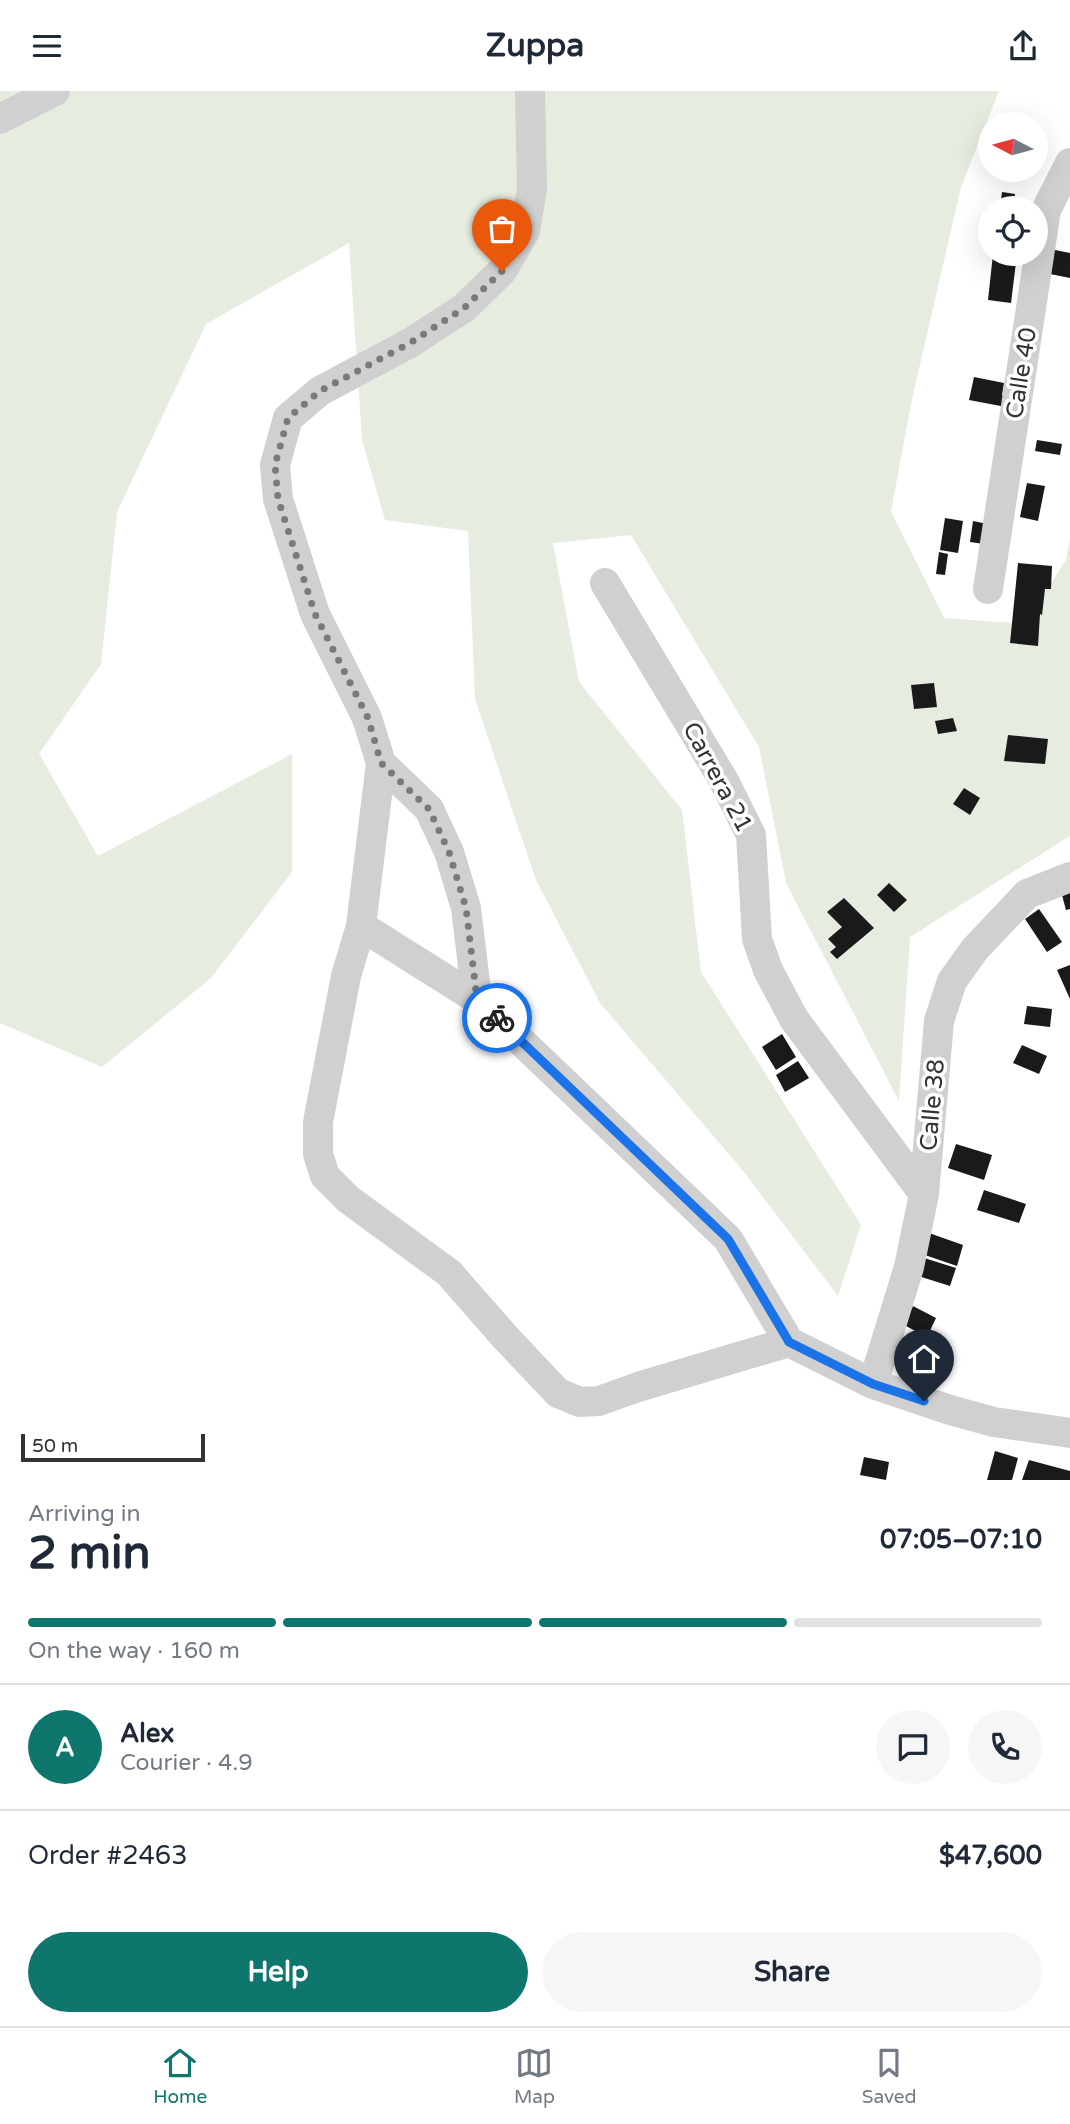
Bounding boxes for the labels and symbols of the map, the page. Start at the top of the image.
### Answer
north arrow [978,112,1048,182]
pin [472,199,532,271]
street label: Calle 40 [1000,325,1043,421]
street label: Carrera 21 [676,717,759,837]
courier [462,983,532,1053]
street label: Calle 38 [914,1058,951,1152]
pin [894,1329,954,1401]
scale bar [21,1431,205,1463]

